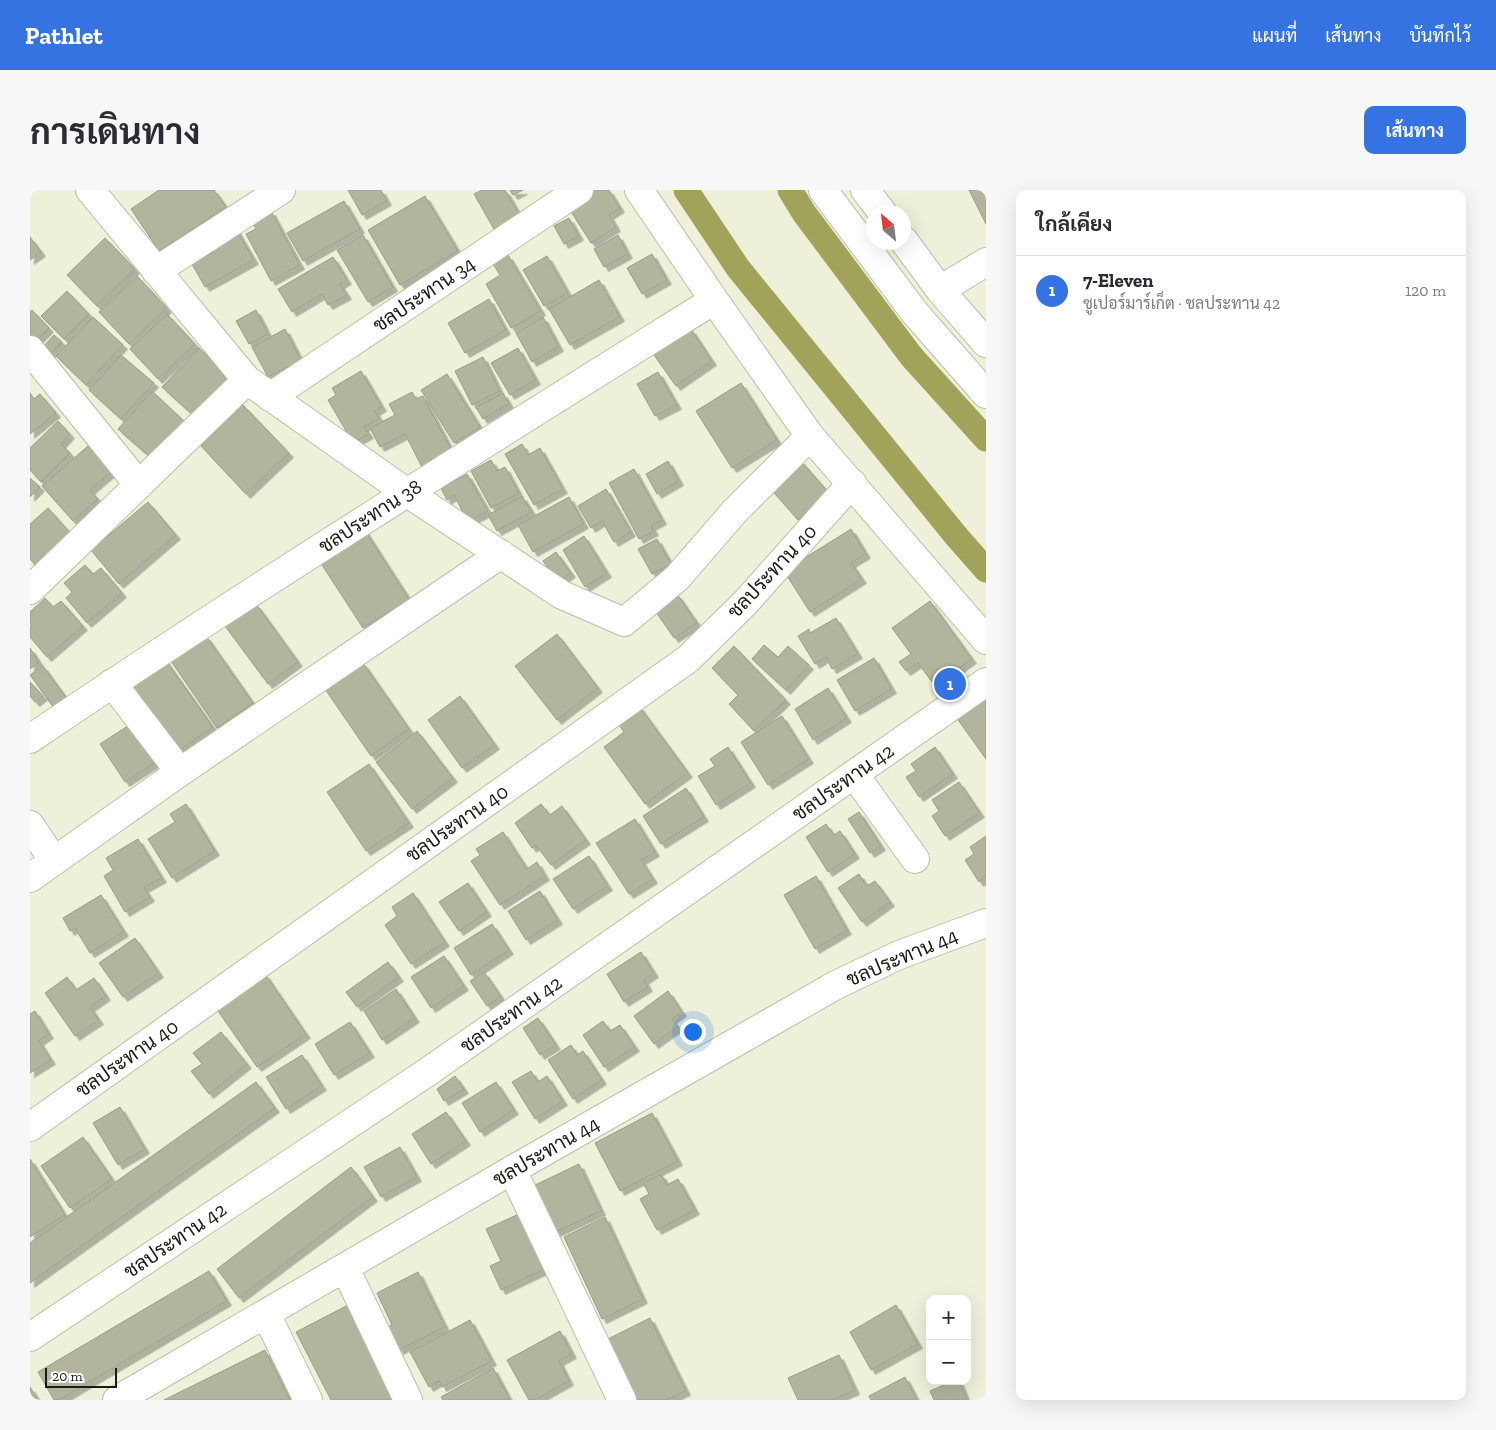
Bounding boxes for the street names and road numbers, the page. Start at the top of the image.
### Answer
street label: ชลประทาน 34 [368,251,480,337]
street label: ชลประทาน 38 [314,474,426,558]
street label: ชลประทาน 40 [722,519,822,623]
street label: ชลประทาน 42 [788,738,898,826]
street label: ชลประทาน 40 [401,779,513,867]
street label: ชลประทาน 44 [843,923,962,991]
street label: ชลประทาน 42 [456,970,566,1058]
street label: ชลประทาน 40 [71,1014,183,1102]
street label: ชลประทาน 44 [489,1111,604,1191]
street label: ชลประทาน 42 [119,1197,231,1283]

